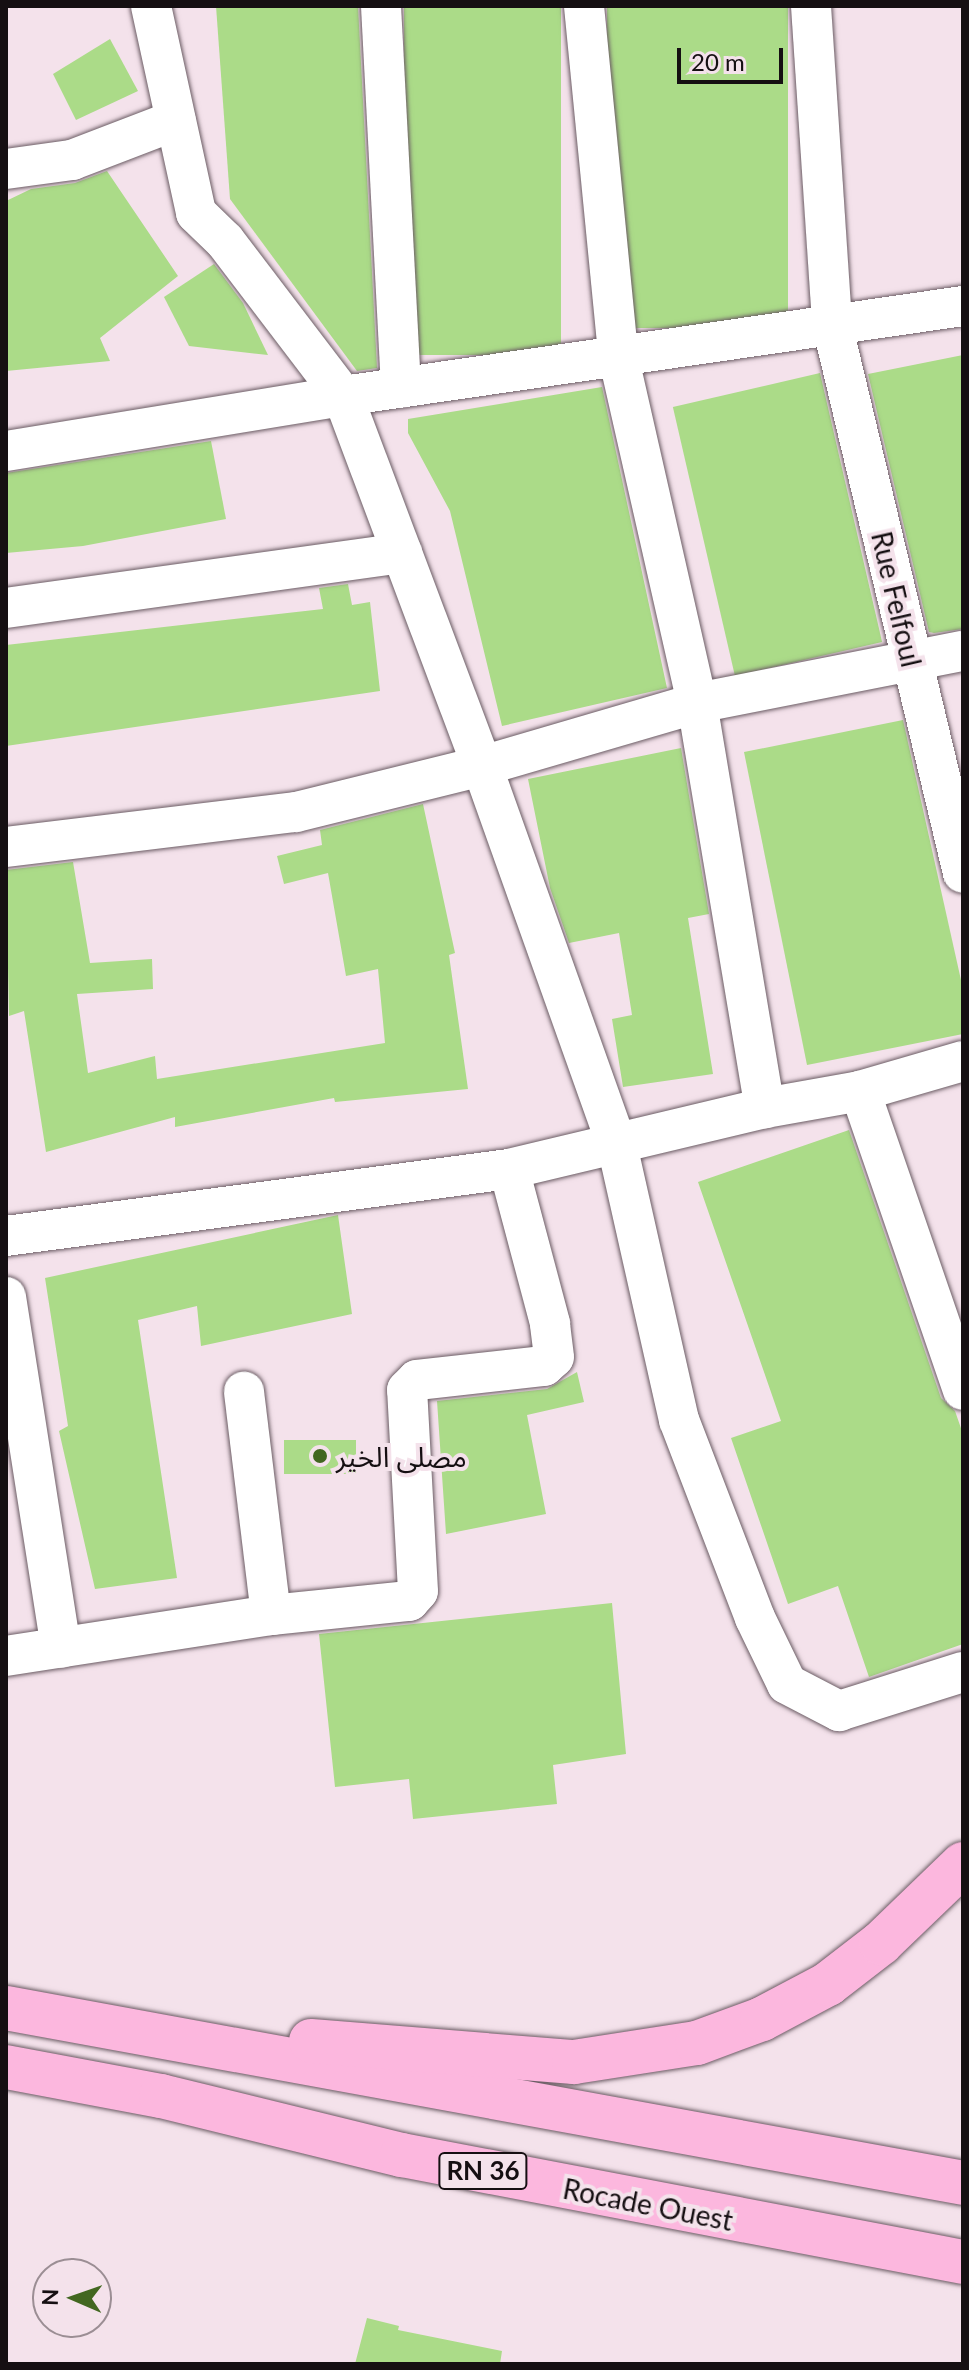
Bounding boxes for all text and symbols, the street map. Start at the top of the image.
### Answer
scale bar [681,32,787,82]
text: 20 m [691,47,745,76]
street label: Rue Felfoul [865,528,929,670]
place label: مصلى الخير [336,1439,467,1473]
marker: مصلى الخير [311,1447,329,1465]
road number: RN 36 [437,2149,529,2193]
street label: Rocade Ouest [560,2171,736,2237]
north arrow [32,2258,112,2338]
text: N [36,2288,63,2306]

